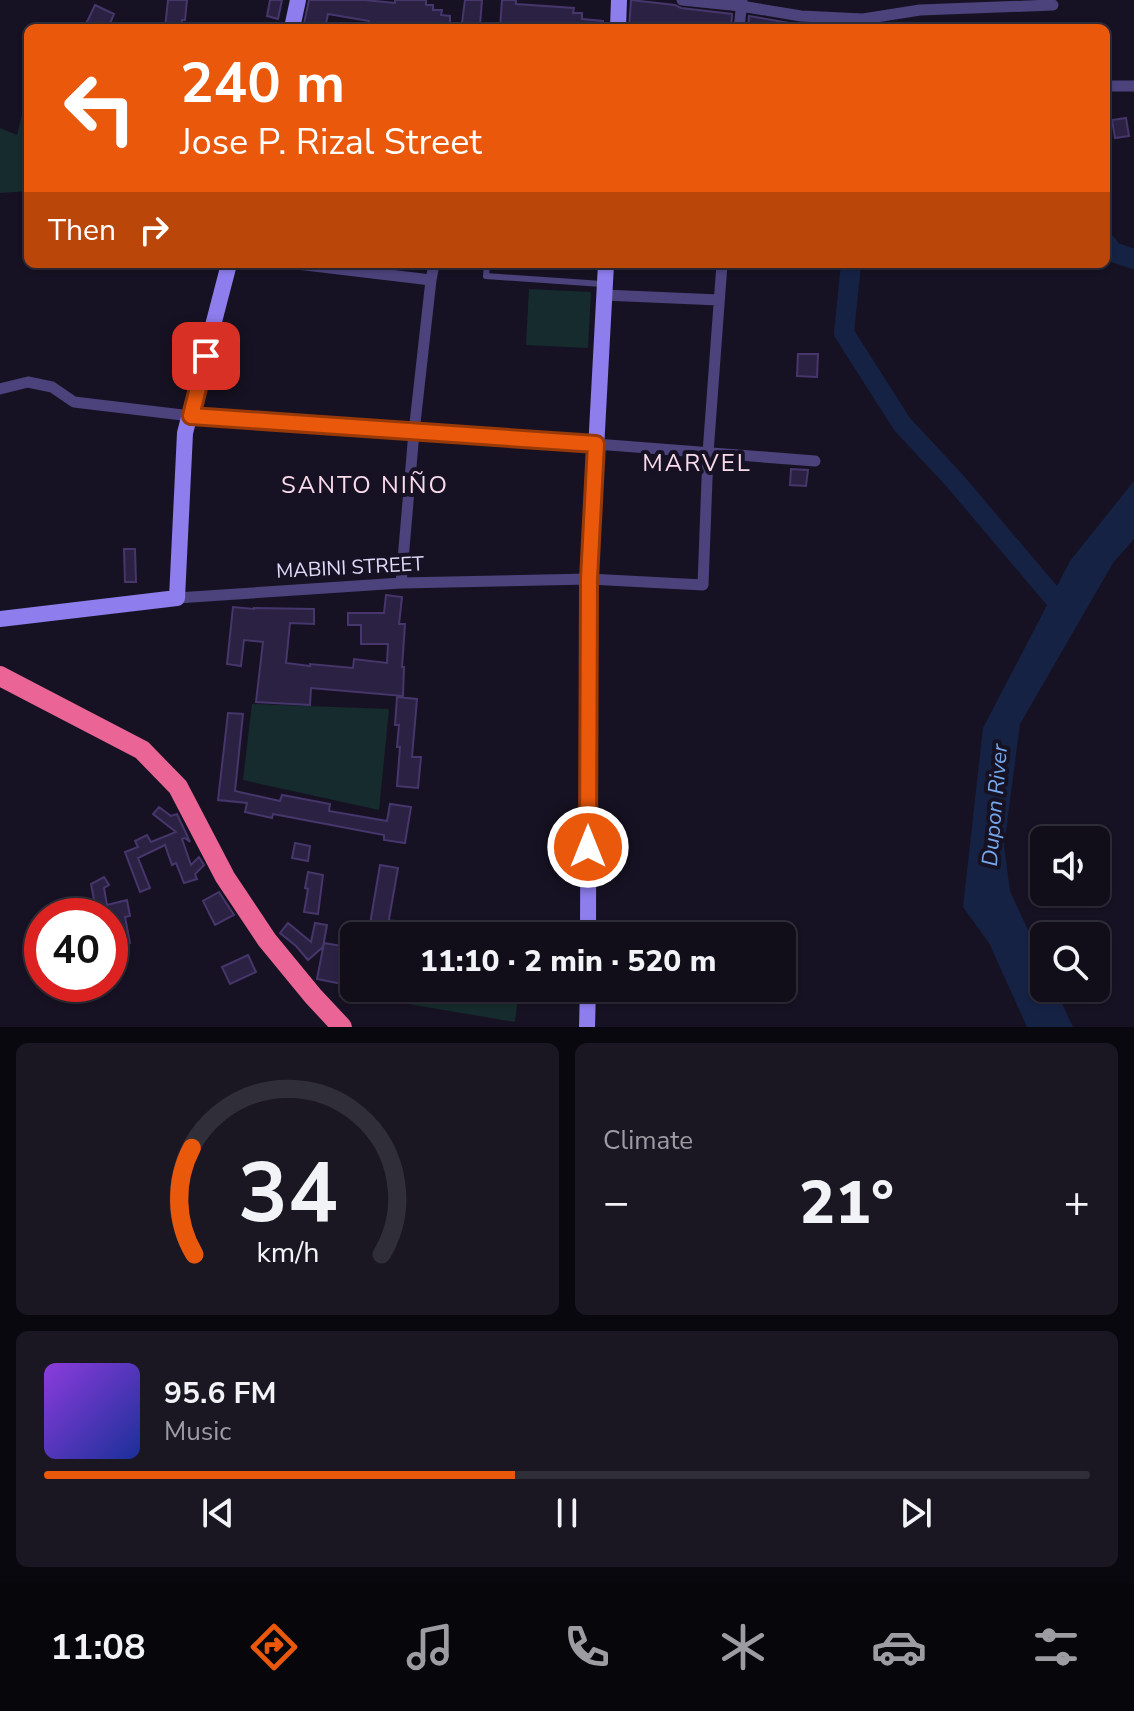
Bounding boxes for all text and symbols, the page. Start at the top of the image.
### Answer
text: 240 m [180,45,345,122]
icon: left [48,56,152,160]
text: Jose P. Rizal Street [180,118,482,167]
icon: right [132,208,176,252]
text: Then [48,210,116,251]
pin [172,322,240,390]
icon: arrive [184,334,228,378]
district label: MARVEL [642,447,752,479]
district label: SANTO NIÑO [281,469,449,501]
street label: MABINI STREET [275,550,425,585]
water label: Dupon River [975,742,1015,867]
position arrow [546,805,630,889]
map controls [1030,826,1110,1002]
button: sound [1030,826,1110,906]
speed limit sign: 40 [24,898,128,1002]
button: search [1030,922,1110,1002]
text: 11:10 · 2 min · 520 m [420,941,716,982]
text: Climate [603,1123,693,1158]
text: 34 [238,1137,337,1250]
text: 21° [799,1162,894,1244]
text: − [603,1173,629,1233]
text: + [1064,1173,1090,1233]
text: km/h [256,1233,319,1272]
text: 95.6 FM [164,1373,276,1414]
text: Music [164,1414,231,1449]
icon: previous [196,1491,240,1535]
icon: pause [545,1491,589,1535]
icon: next [894,1491,938,1535]
icon: directions [246,1619,302,1675]
icon: music [402,1619,458,1675]
icon: phone [559,1619,615,1675]
icon: climate [715,1619,771,1675]
icon: car [871,1619,927,1675]
icon: filters [1028,1619,1084,1675]
text: 11:08 [50,1623,146,1672]

